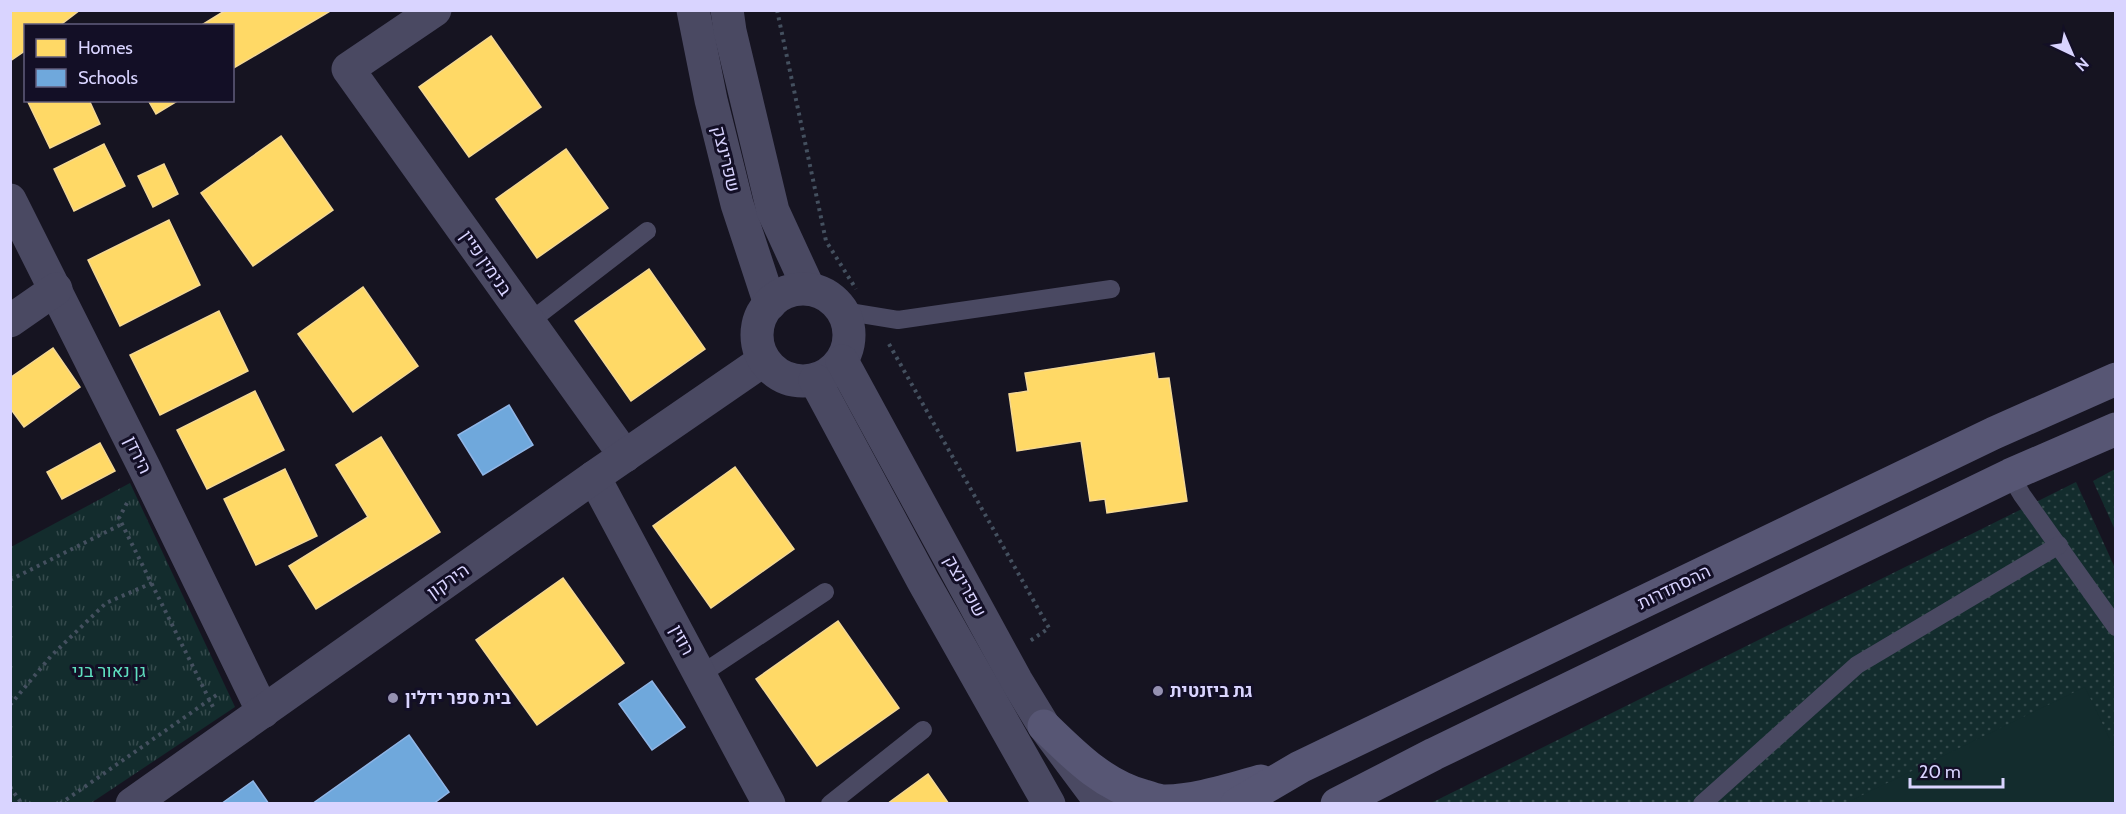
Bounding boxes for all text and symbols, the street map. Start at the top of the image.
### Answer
legend [24,24,234,102]
north arrow [2042,24,2102,84]
text: Homes [78,37,133,59]
text: N [2071,54,2093,75]
text: Schools [78,67,138,89]
street label: שפרינצק [707,124,745,194]
street label: בנימין פיין [456,226,517,300]
street label: הירדן [119,432,157,478]
street label: שפרינצק [939,551,991,621]
street label: הירקון [423,559,473,603]
street label: ההסתדרות [1634,560,1714,614]
street label: רוזין [665,621,699,659]
park label: גן נאור בני [72,660,146,682]
place label: גת ביזנטית [1170,680,1253,702]
marker: גת ביזנטית [1151,684,1165,698]
place label: בית ספר ידלין [405,687,511,709]
marker: בית ספר ידלין [386,691,400,705]
scale bar [1910,751,2003,789]
text: 20 m [1919,761,1961,783]

